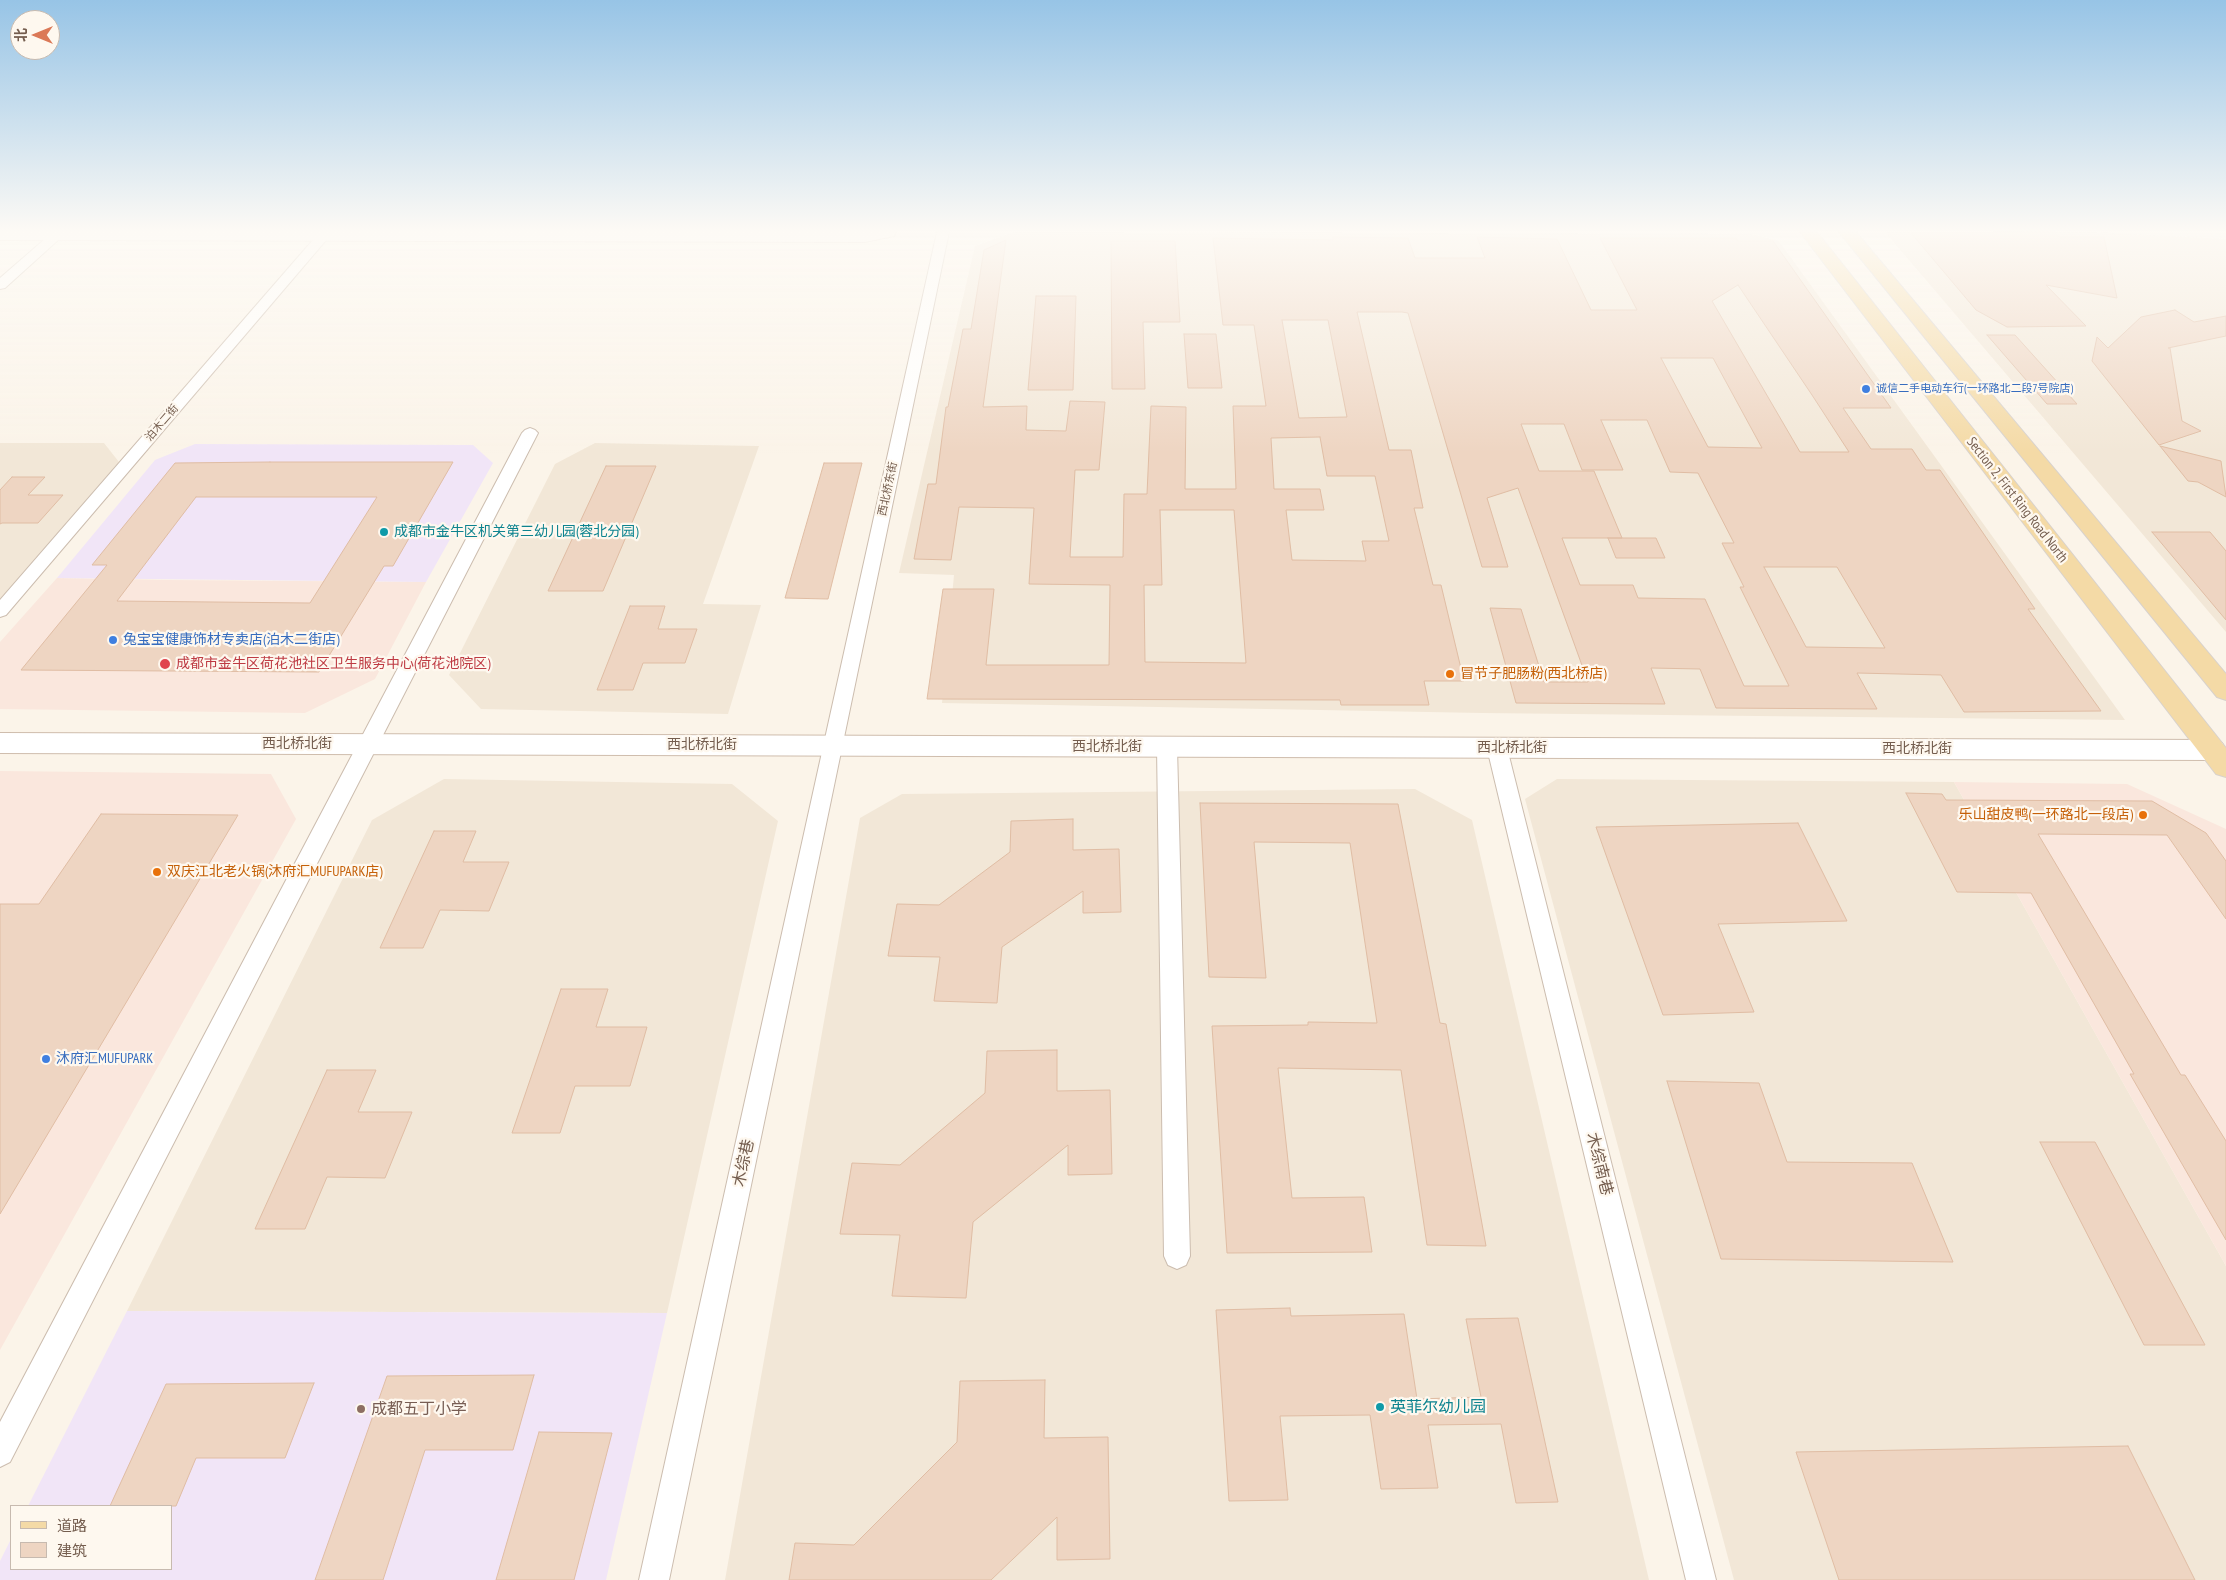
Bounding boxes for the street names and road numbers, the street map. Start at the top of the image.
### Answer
street label: 泊木二街 [143,402,181,444]
street label: Section 2, First Ring Road North [1963,434,2071,566]
street label: 西北桥东街 [876,461,900,517]
street label: 西北桥北街 [262,736,332,752]
street label: 西北桥北街 [667,737,737,753]
street label: 西北桥北街 [1072,739,1142,755]
street label: 西北桥北街 [1477,740,1547,756]
street label: 西北桥北街 [1882,741,1952,757]
street label: 木综南巷 [1582,1131,1616,1197]
street label: 木综巷 [730,1138,758,1188]

